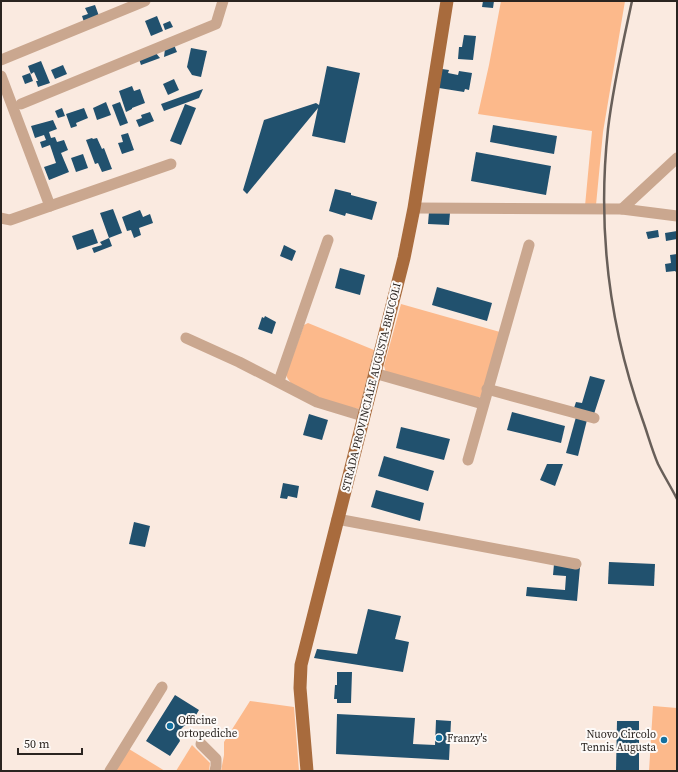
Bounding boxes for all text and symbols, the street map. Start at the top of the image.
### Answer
street label: STRADA PROVINCIALE AUGUSTA-BRUCOLI [338,281,405,493]
place label: Officine ortopediche [178,713,238,741]
marker: Officine ortopediche [165,721,175,731]
place label: Nuovo Circolo Tennis Augusta [581,727,656,755]
scale bar [18,730,82,756]
place label: Franzy's [447,731,487,746]
marker: Franzy's [434,733,444,743]
marker: Nuovo Circolo Tennis Augusta [659,735,669,745]
text: 50 m [24,736,50,752]

